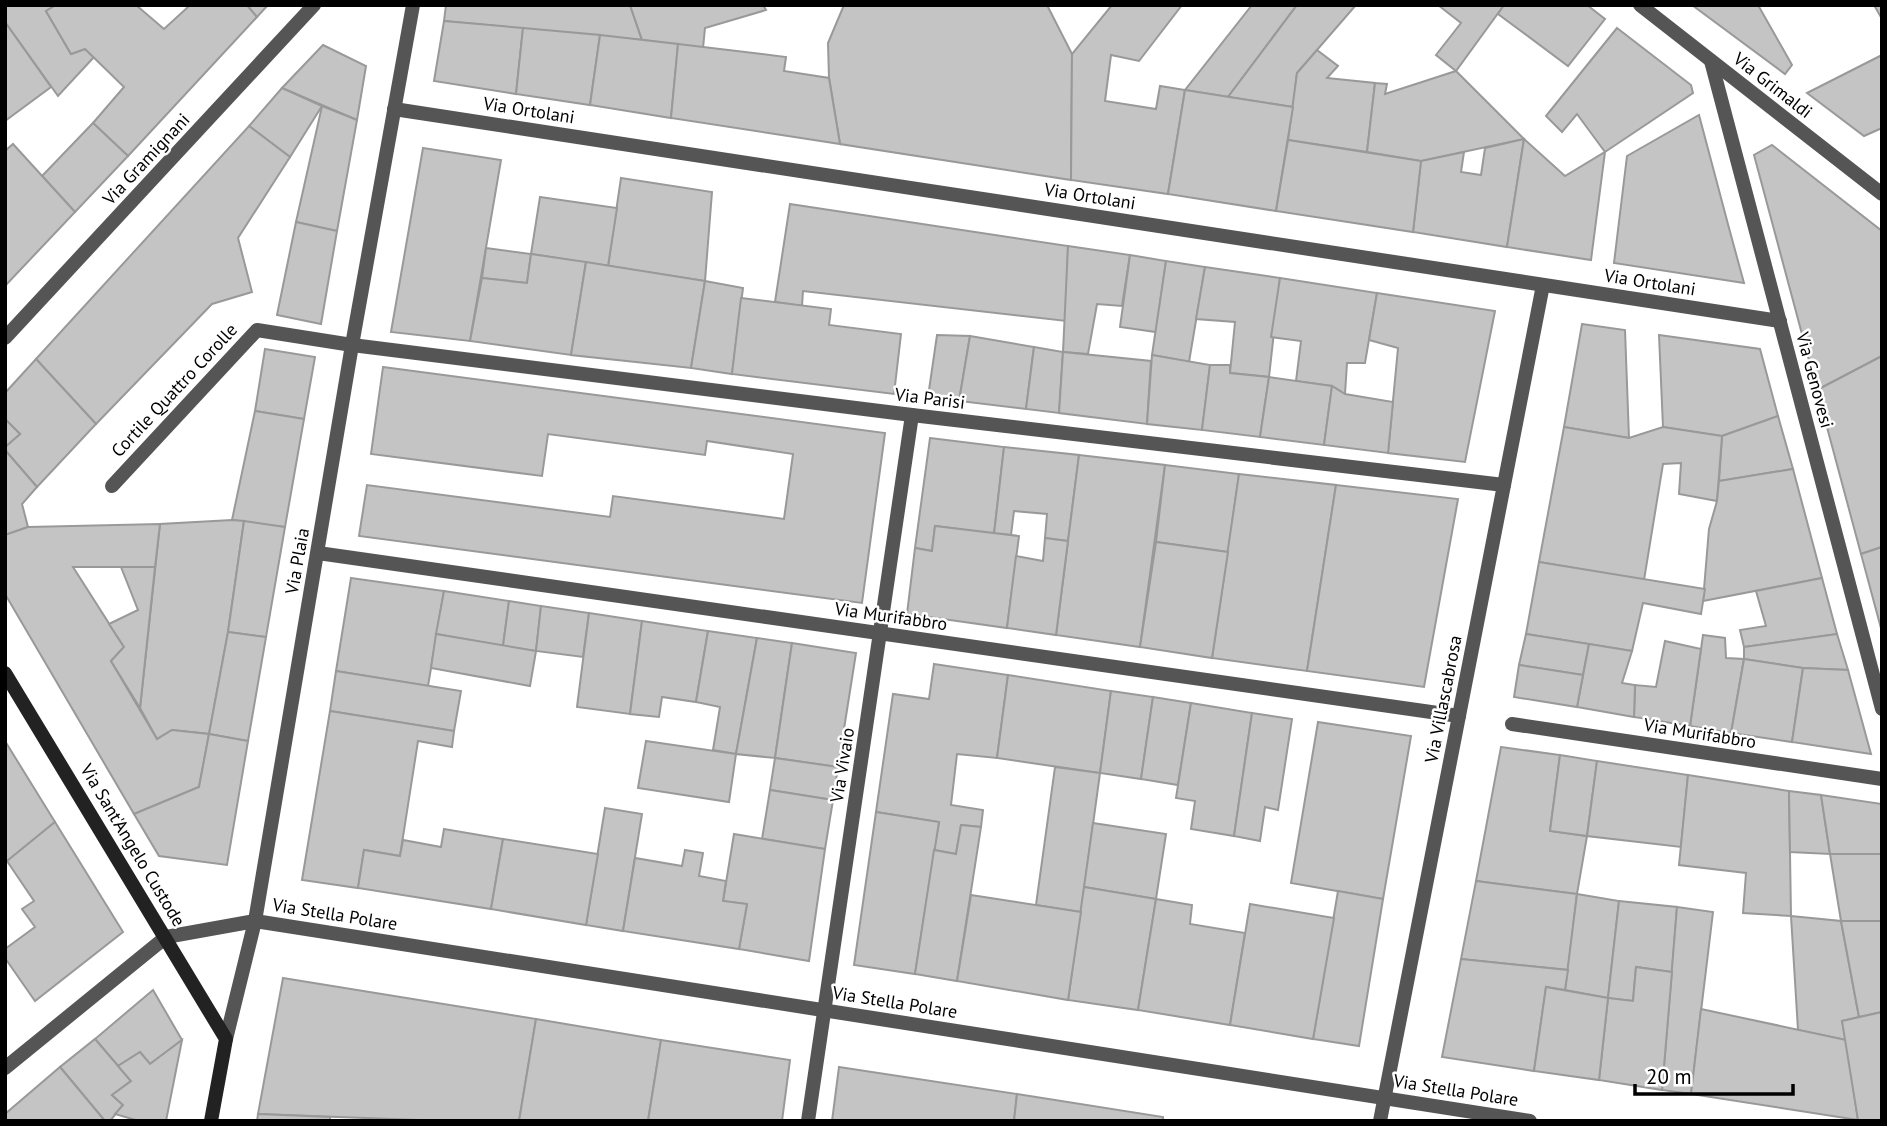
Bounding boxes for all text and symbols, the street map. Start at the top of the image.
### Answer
street label: Via Grimaldi [1728,46,1817,123]
street label: Via Ortolani [481,91,576,129]
street label: Via Gramignani [97,108,194,211]
street label: Via Ortolani [1042,177,1137,215]
street label: Via Ortolani [1602,263,1697,301]
street label: Cortile Quattro Corolle [106,318,242,462]
street label: Via Genovesi [1791,329,1839,430]
street label: Via Parisi [893,382,966,414]
street label: Via Plaia [280,526,314,597]
street label: Via Murifabbro [832,597,949,635]
street label: Via Villascabrosa [1419,633,1467,766]
street label: Via Murifabbro [1641,713,1758,753]
street label: Via Vivaio [825,726,859,805]
street label: Via Sant'Angelo Custode [75,759,191,930]
street label: Via Stella Polare [270,893,399,935]
street label: Via Stella Polare [830,981,959,1023]
scale bar [1635,1052,1792,1096]
text: 20 m [1646,1063,1692,1090]
street label: Via Stella Polare [1391,1069,1520,1111]

